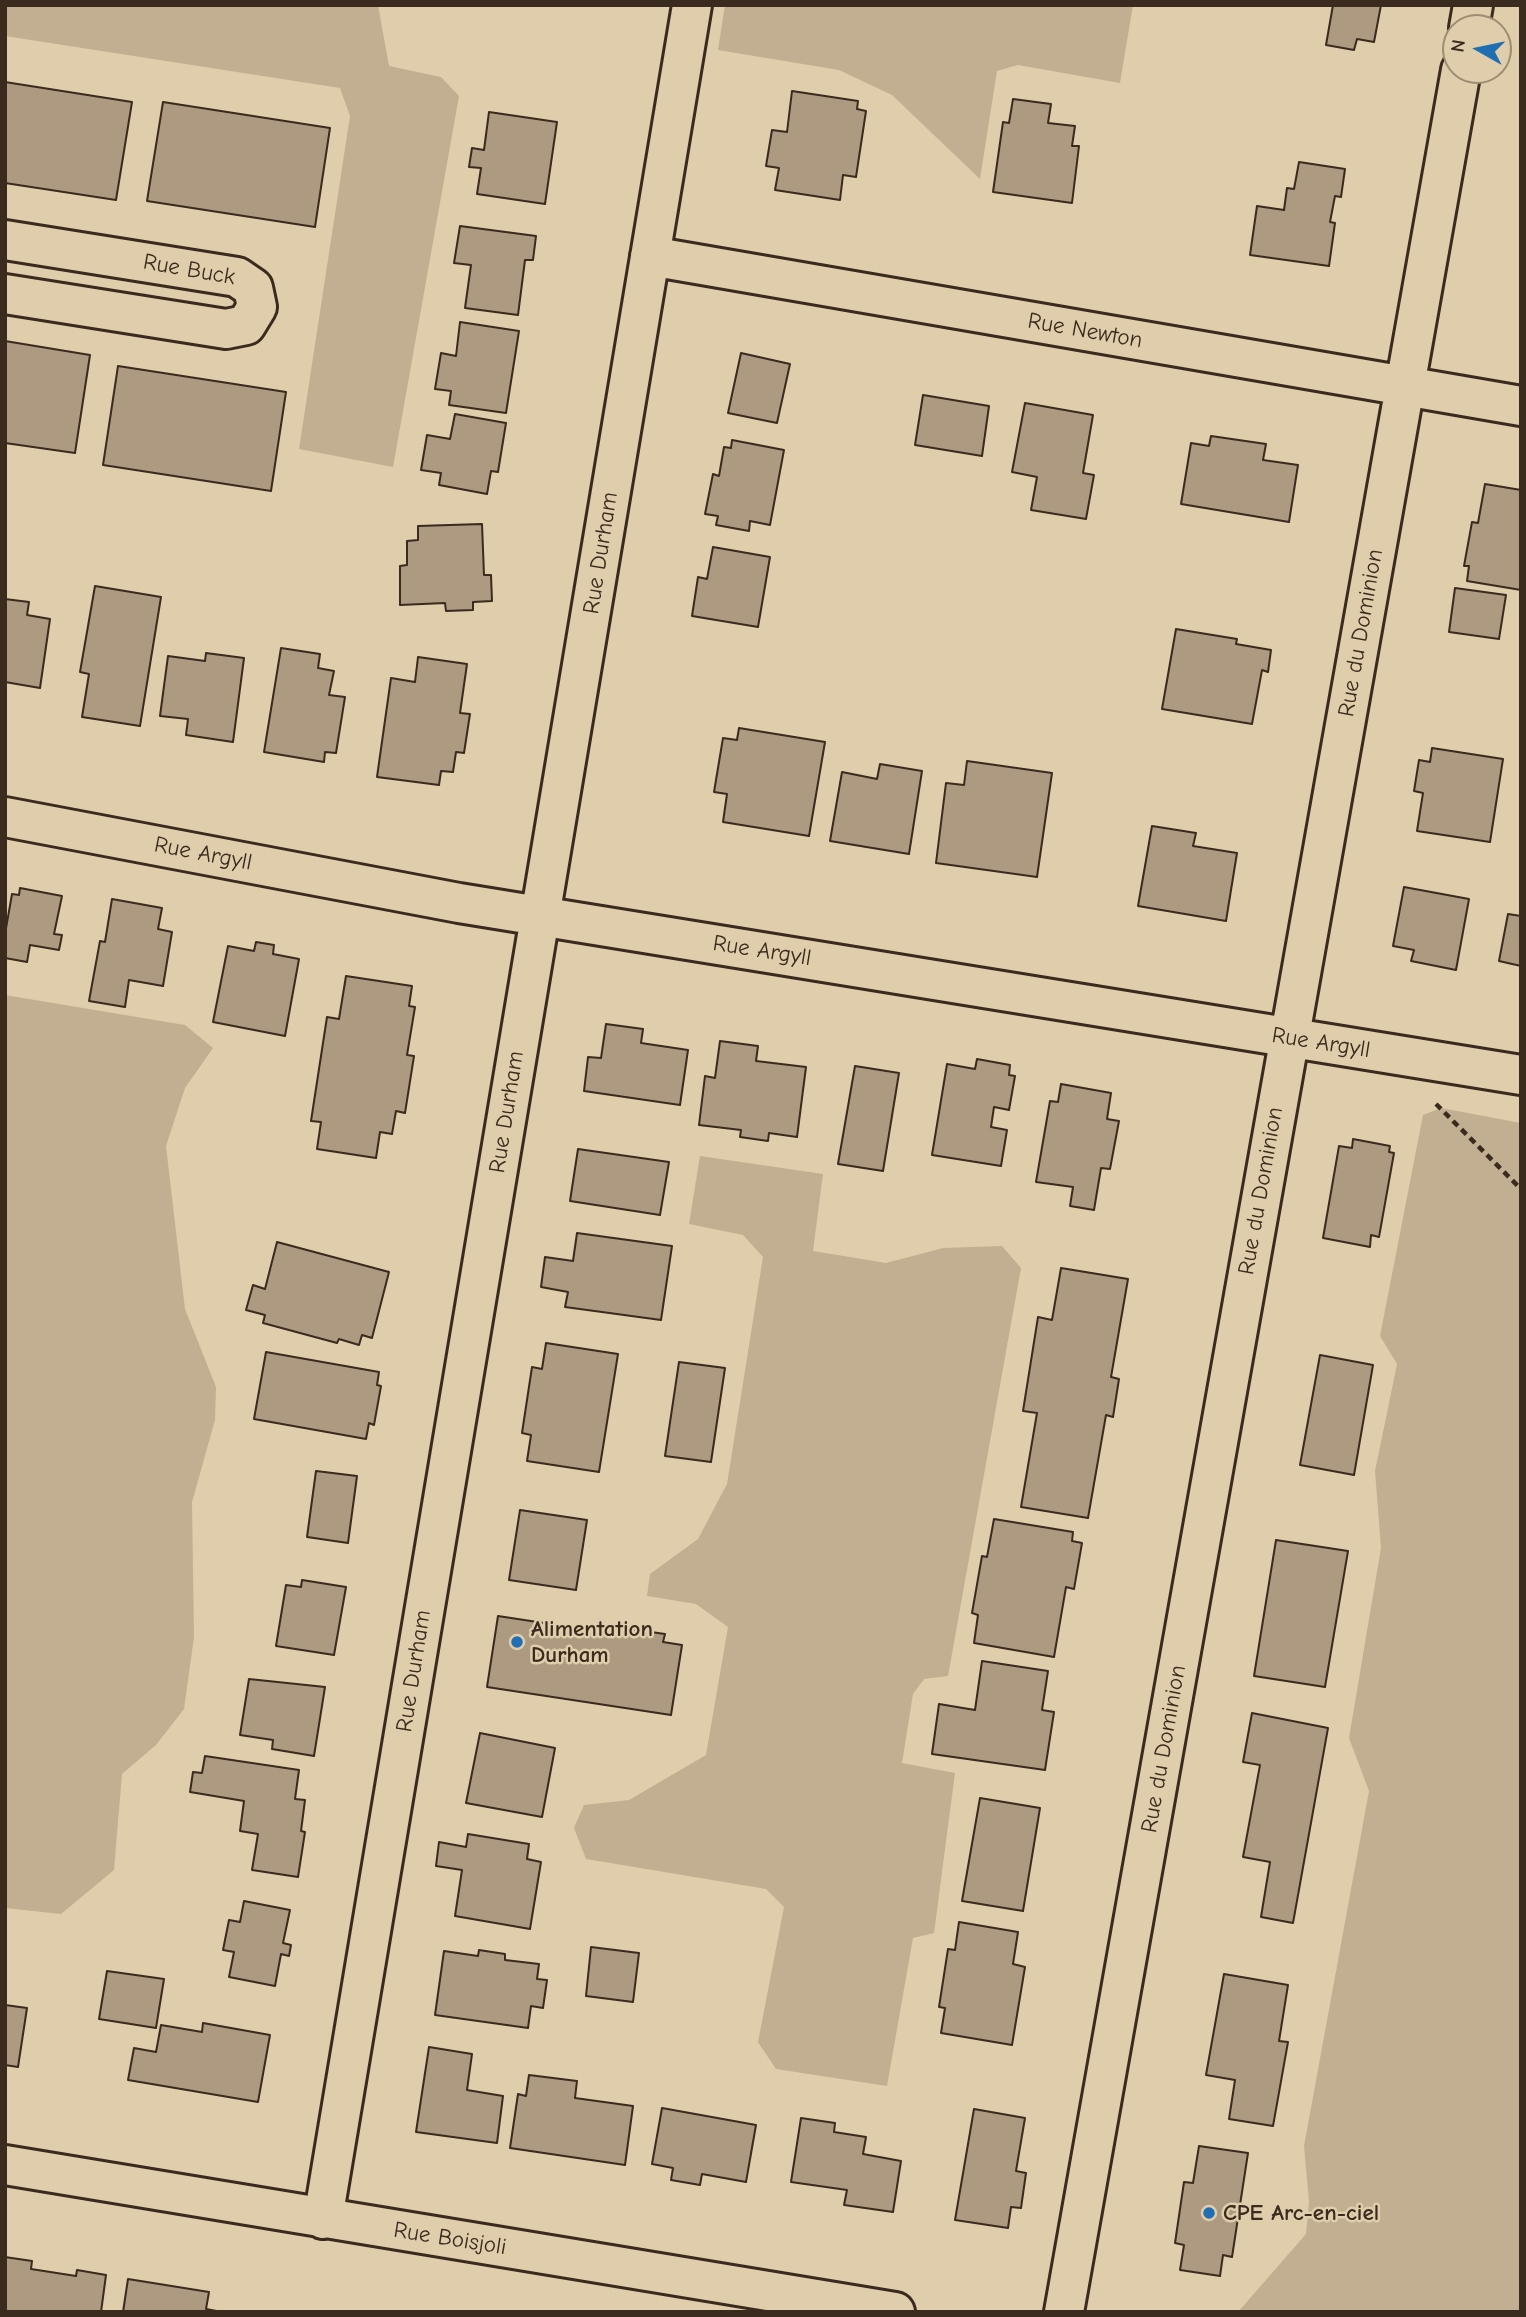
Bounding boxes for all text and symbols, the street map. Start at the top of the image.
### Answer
north arrow [1442,14,1512,84]
text: N [1446,38,1470,54]
street label: Rue Buck [141,248,237,292]
street label: Rue Newton [1026,307,1144,355]
street label: Rue Durham [578,490,624,616]
street label: Rue du Dominion [1333,547,1389,719]
street label: Rue Argyll [152,831,254,877]
street label: Rue Argyll [711,930,813,972]
street label: Rue Argyll [1270,1022,1372,1064]
street label: Rue Durham [484,1049,530,1175]
street label: Rue du Dominion [1233,1105,1289,1277]
street label: Rue Durham [391,1608,437,1734]
place label: Alimentation Durham [531,1615,653,1669]
marker: Alimentation Durham [509,1634,525,1650]
street label: Rue du Dominion [1136,1663,1192,1835]
place label: CPE Arc-en-ciel [1223,2199,1379,2227]
marker: CPE Arc-en-ciel [1201,2205,1217,2221]
street label: Rue Boisjoli [392,2216,508,2262]

